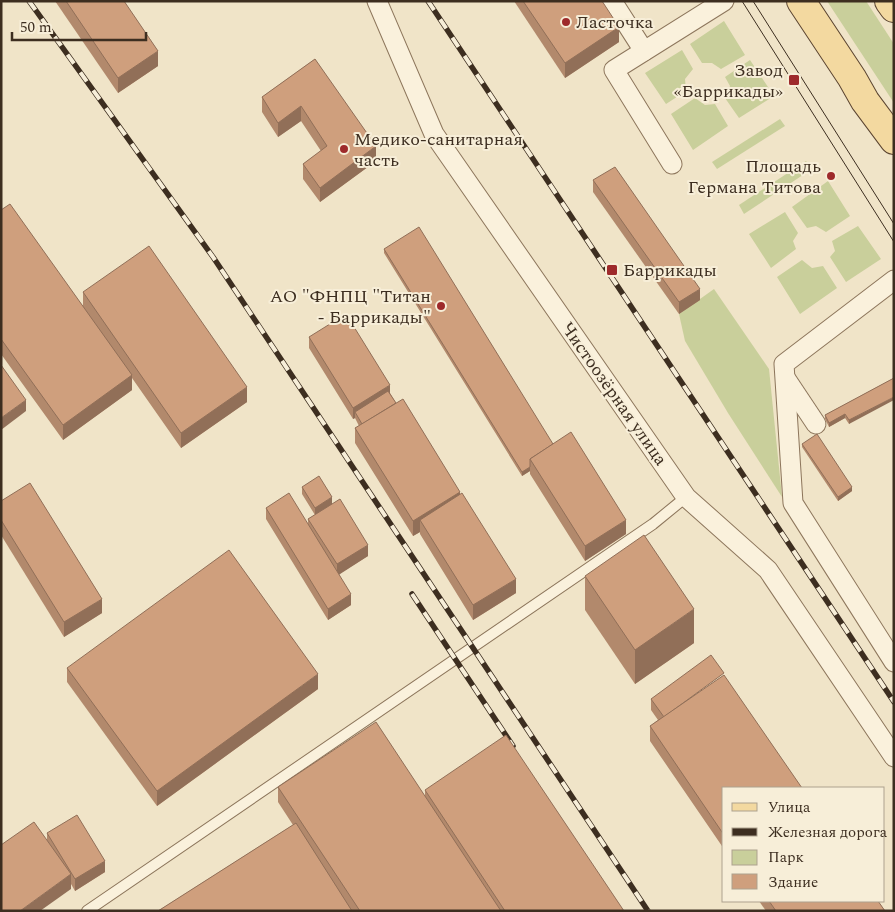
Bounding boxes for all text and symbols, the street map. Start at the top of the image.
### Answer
place label: Ласточка [576,9,653,36]
scale bar [12,10,146,42]
text: 50 m [20,16,52,39]
marker: Ласточка [560,16,572,28]
place label: Завод «Баррикады» [674,57,783,105]
marker: Завод «Баррикады» [787,73,801,87]
place label: Медико-санитарная часть [354,126,523,174]
marker: Медико-санитарная часть [338,143,350,155]
place label: Площадь Германа Титова [688,153,821,201]
marker: Площадь Германа Титова [825,170,837,182]
place label: Баррикады [623,257,717,284]
marker: Баррикады [605,263,619,277]
place label: АО "ФНПЦ "Титан - Баррикады" [270,283,431,331]
marker: АО "ФНПЦ "Титан - Баррикады" [435,300,447,312]
street label: Чистоозёрная улица [554,317,674,472]
legend [722,787,885,902]
text: Улица [768,796,811,819]
text: Железная дорога [768,821,888,844]
text: Парк [768,846,804,869]
text: Здание [768,871,818,894]

